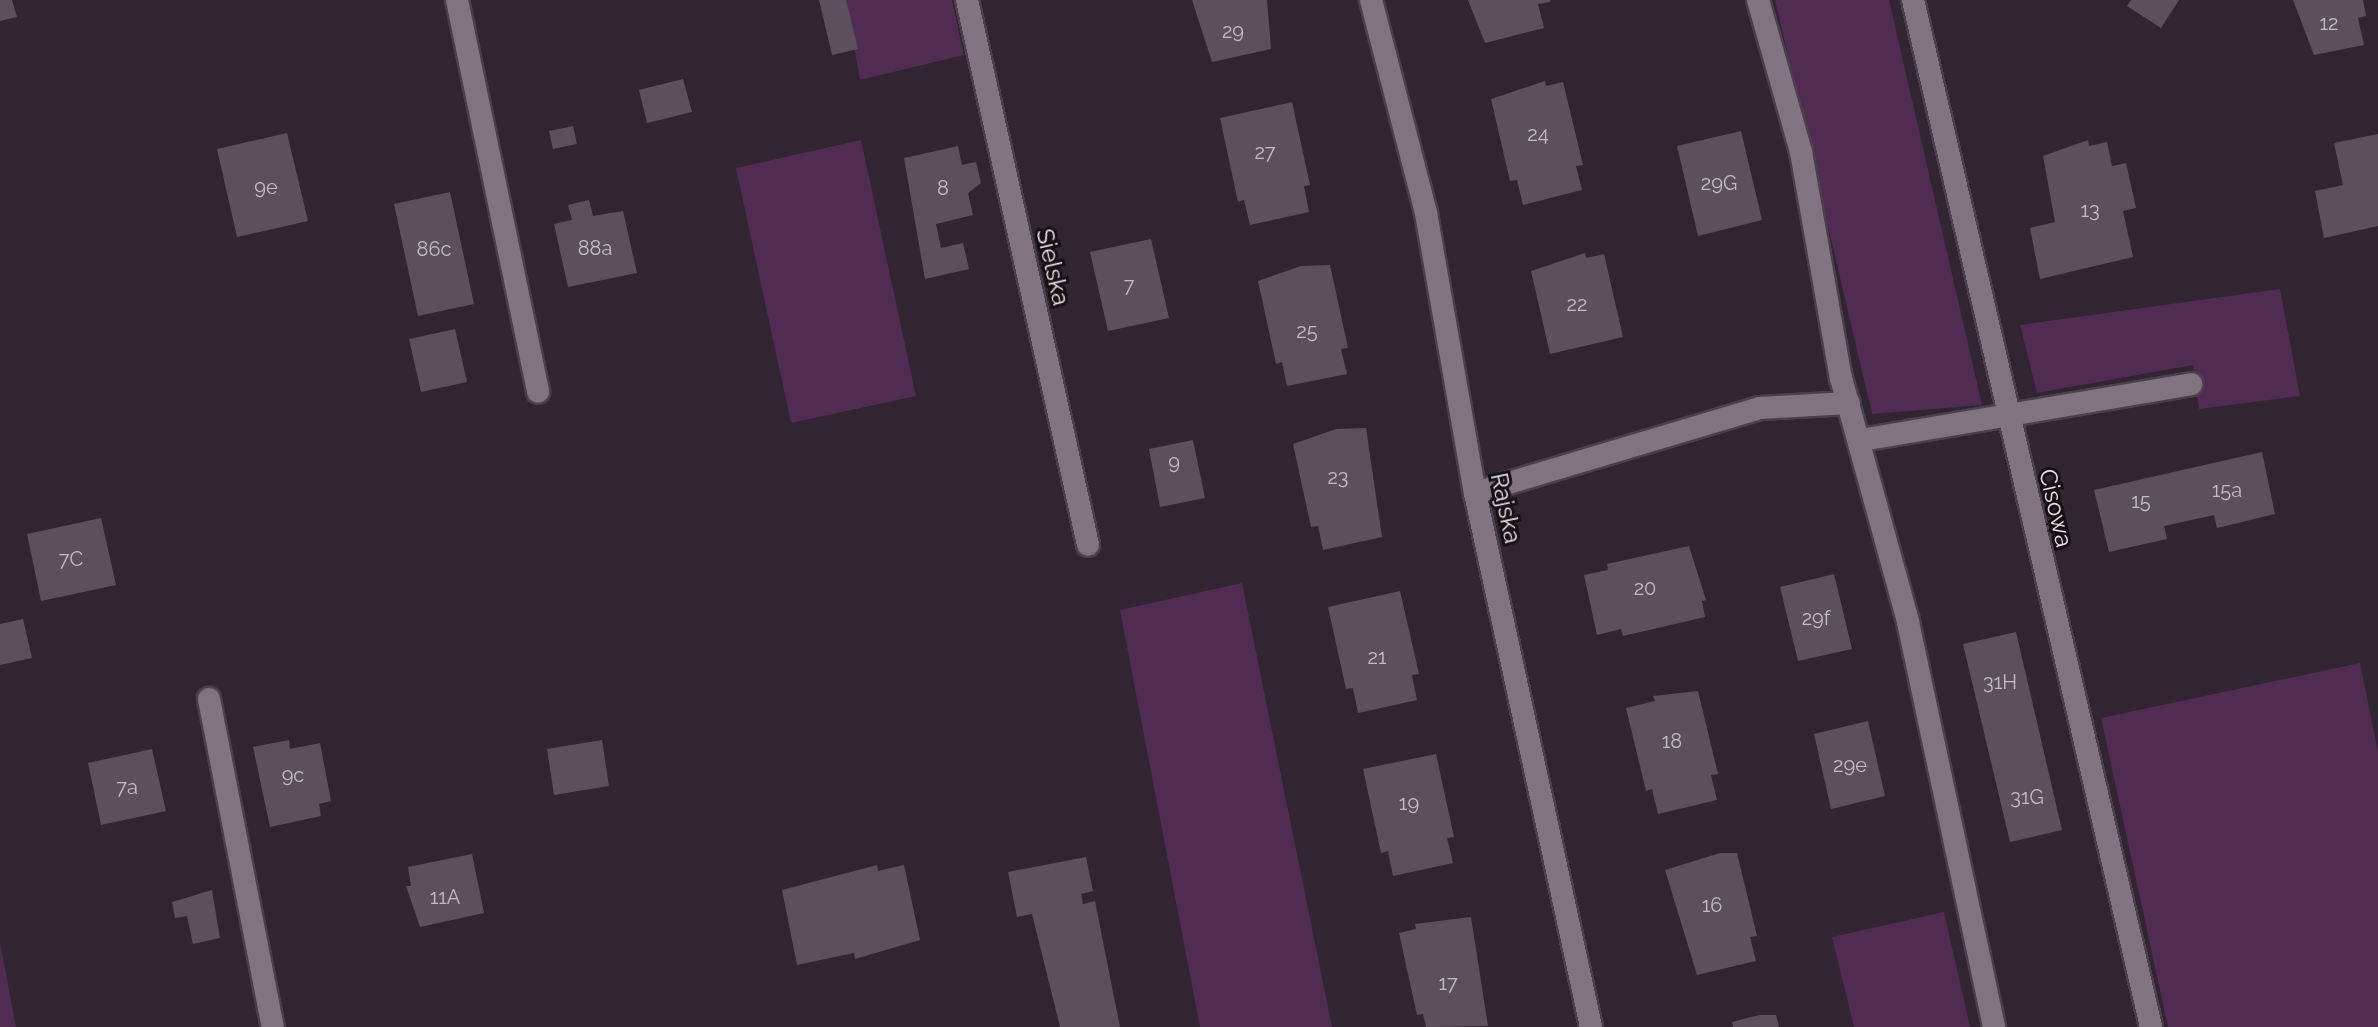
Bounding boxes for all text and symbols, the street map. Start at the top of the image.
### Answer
house number: 12 [2320,11,2338,35]
house number: 29 [1222,19,1244,43]
house number: 24 [1527,122,1549,146]
house number: 27 [1254,140,1276,164]
house number: 29G [1701,171,1737,195]
house number: 9e [254,175,278,199]
house number: 8 [937,176,949,200]
house number: 13 [2080,198,2100,222]
street label: Sielska [1030,226,1076,308]
house number: 88a [578,236,612,260]
house number: 86c [417,237,451,261]
house number: 7 [1124,273,1134,297]
house number: 22 [1567,292,1587,316]
house number: 25 [1296,319,1318,343]
house number: 9 [1168,450,1180,474]
house number: 23 [1327,465,1349,489]
street label: Cisowa [2033,466,2079,550]
street label: Rajska [1485,470,1527,546]
house number: 15a [2212,478,2242,502]
house number: 15 [2131,489,2151,513]
house number: 7C [59,547,83,571]
house number: 20 [1634,576,1656,600]
house number: 29f [1802,606,1830,630]
house number: 21 [1368,645,1386,669]
house number: 31H [1983,670,2017,694]
house number: 18 [1662,729,1682,753]
house number: 29e [1833,753,1867,777]
house number: 9c [282,763,304,787]
house number: 7a [116,775,138,799]
house number: 31G [2010,785,2044,809]
house number: 19 [1399,791,1419,815]
house number: 11A [430,885,460,909]
house number: 16 [1702,893,1722,917]
house number: 17 [1438,971,1458,995]

